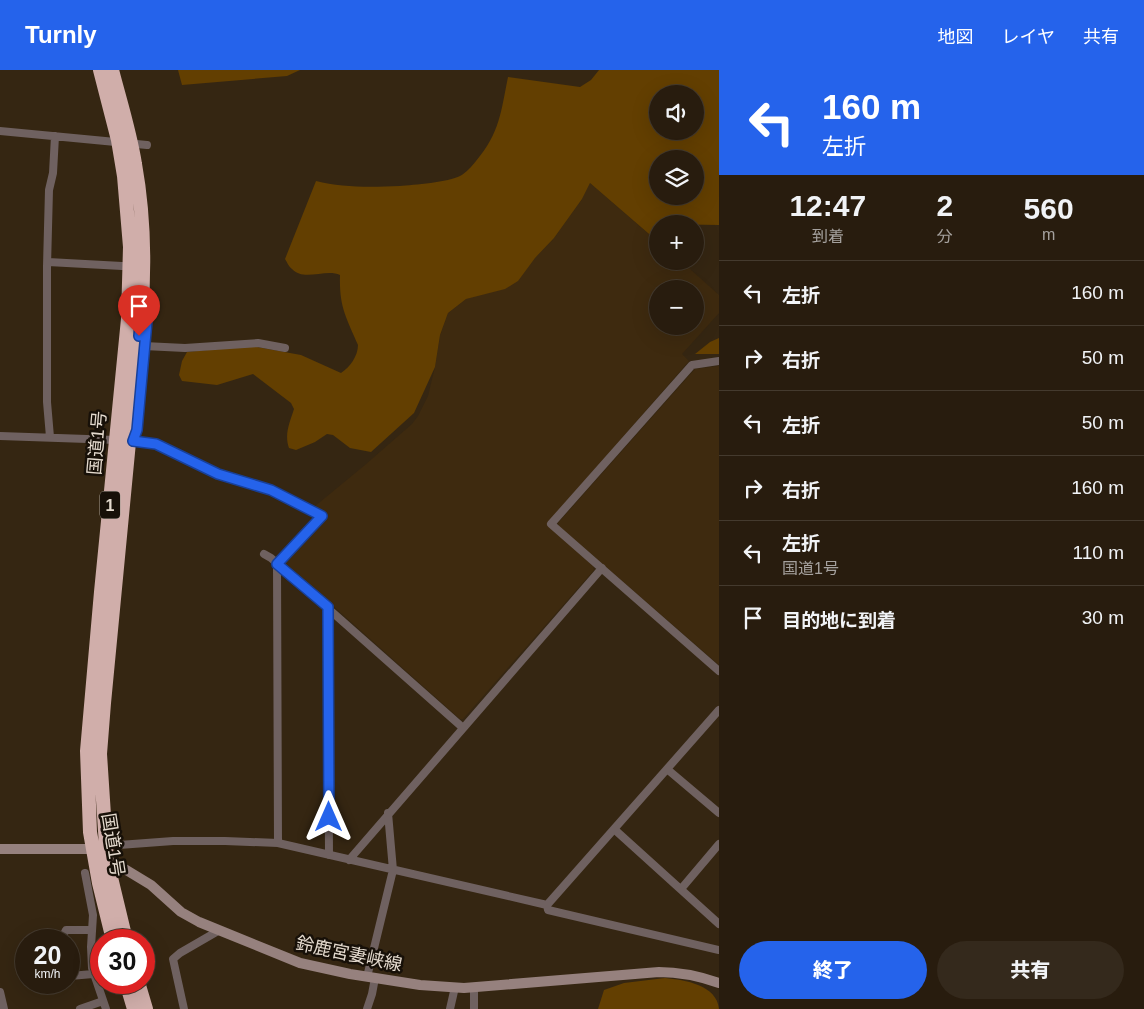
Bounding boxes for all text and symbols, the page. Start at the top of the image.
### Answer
text: Turnly [25,21,97,48]
text: 地図 [938,27,974,47]
text: レイヤ [1002,27,1055,47]
text: 共有 [1083,27,1119,47]
map controls [649,85,704,335]
button: sound [649,85,704,140]
text: 160 m [822,87,921,126]
icon: left [739,90,804,155]
text: 左折 [822,134,866,159]
button: layers [649,150,704,205]
text: 12:47 [789,189,866,222]
text: 2 [936,189,953,222]
text: 560 [1024,192,1074,225]
button: + [649,215,704,270]
text: m [1042,226,1055,243]
text: 到着 [812,228,844,245]
text: 分 [937,228,953,245]
icon: left [739,279,767,307]
button: − [649,280,704,335]
text: 160 m [1071,282,1124,303]
pin [118,285,160,336]
text: 左折 [782,285,820,306]
icon: arrive [125,292,153,320]
icon: right [739,344,767,372]
text: 50 m [1082,347,1124,368]
text: 右折 [782,350,820,371]
icon: left [739,409,767,437]
street label: 国道1号 [84,410,110,476]
text: 50 m [1082,412,1124,433]
text: 左折 [782,415,820,436]
icon: right [739,474,767,502]
text: 160 m [1071,477,1124,498]
text: 右折 [782,480,820,501]
road number: 1 [100,492,120,518]
text: 左折 [782,533,820,554]
icon: left [739,539,767,567]
text: 110 m [1073,542,1124,563]
text: 国道1号 [782,560,839,577]
icon: arrive [739,604,767,632]
text: 30 m [1082,607,1124,628]
text: 目的地に到着 [782,610,896,631]
position arrow [302,790,354,842]
street label: 国道1号 [98,812,128,878]
speed limit sign: 30 [90,929,155,994]
street label: 鈴鹿宮妻峡線 [294,933,404,975]
text: 20 [34,941,61,969]
button: 終了 [739,941,927,999]
button: 共有 [937,941,1124,999]
text: km/h [34,967,61,981]

